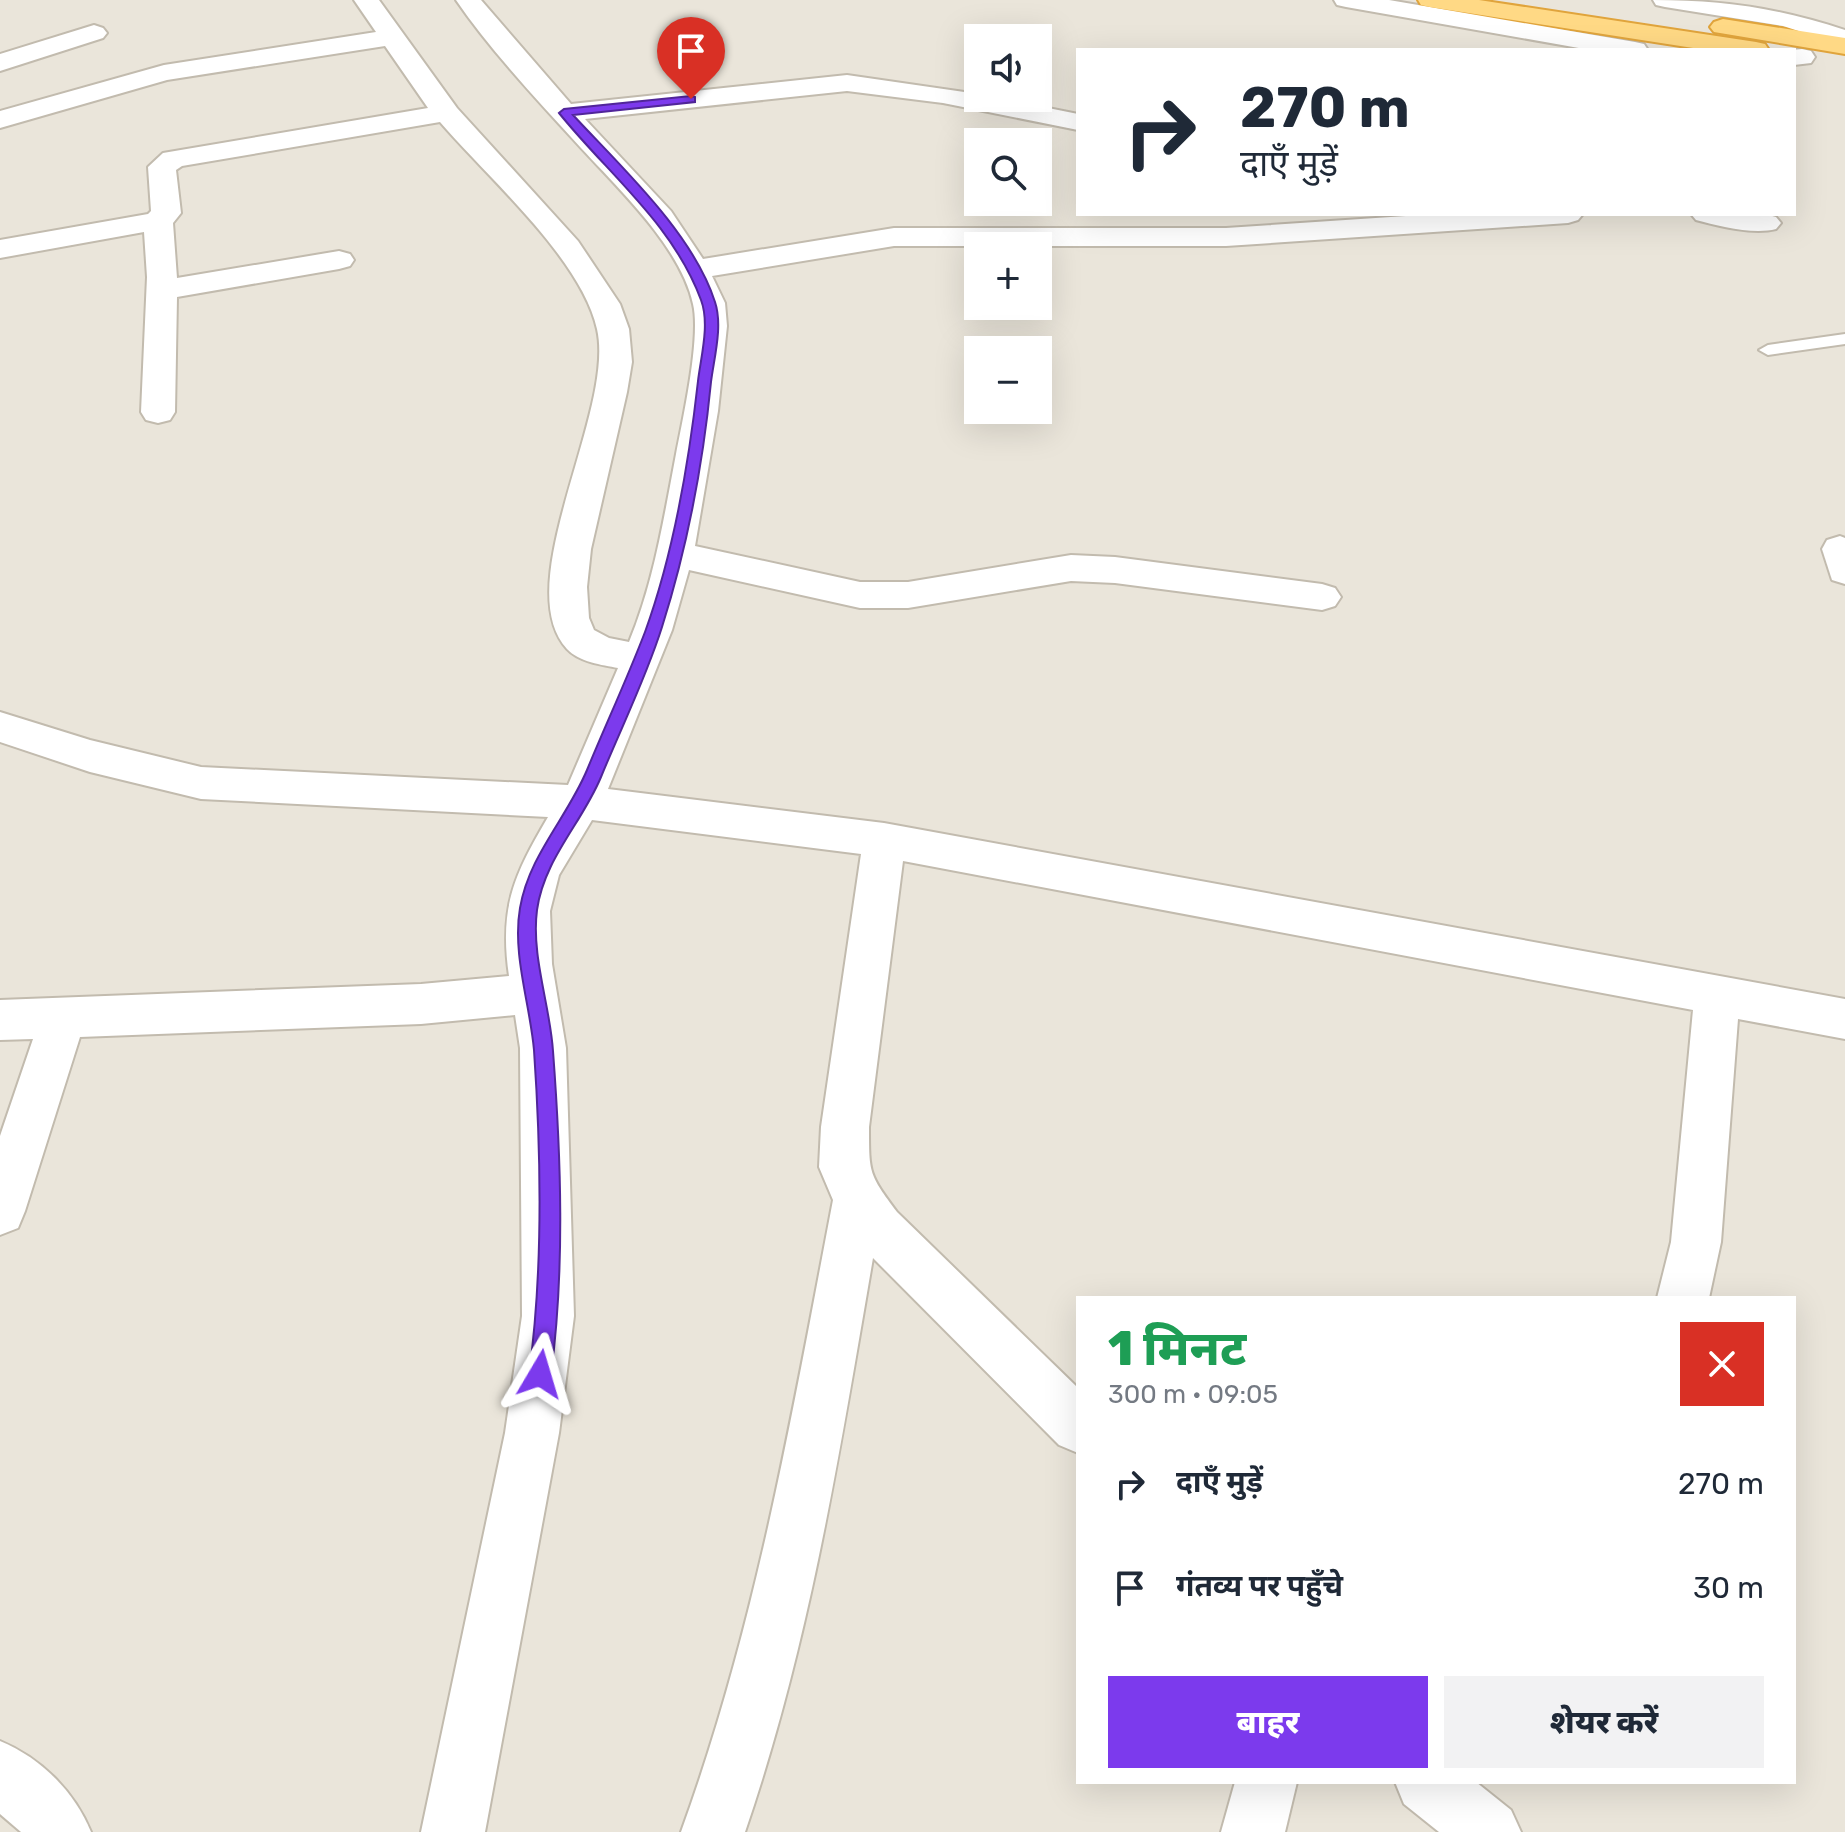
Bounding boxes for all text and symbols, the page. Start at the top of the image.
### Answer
pin [657,17,725,99]
map controls [964,24,1052,424]
button: sound [964,24,1052,112]
icon: arrive [669,29,713,73]
text: 270 m [1240,75,1410,141]
icon: right [1108,80,1212,184]
button: search [964,128,1052,216]
text: दाएँ मुड़ें [1240,142,1338,185]
button: + [964,232,1052,320]
button: − [964,336,1052,424]
text: 1 मिनट [1108,1320,1246,1377]
button: close [1680,1322,1764,1406]
position arrow [498,1332,582,1416]
text: 300 m · 09:05 [1108,1379,1278,1410]
icon: right [1108,1462,1152,1506]
text: दाएँ मुड़ें [1176,1464,1263,1500]
text: 270 m [1678,1466,1764,1502]
icon: arrive [1108,1566,1152,1610]
text: गंतव्य पर पहुँचे [1176,1568,1343,1604]
text: 30 m [1693,1570,1764,1606]
button: बाहर [1108,1676,1428,1768]
button: शेयर करें [1444,1676,1764,1768]

